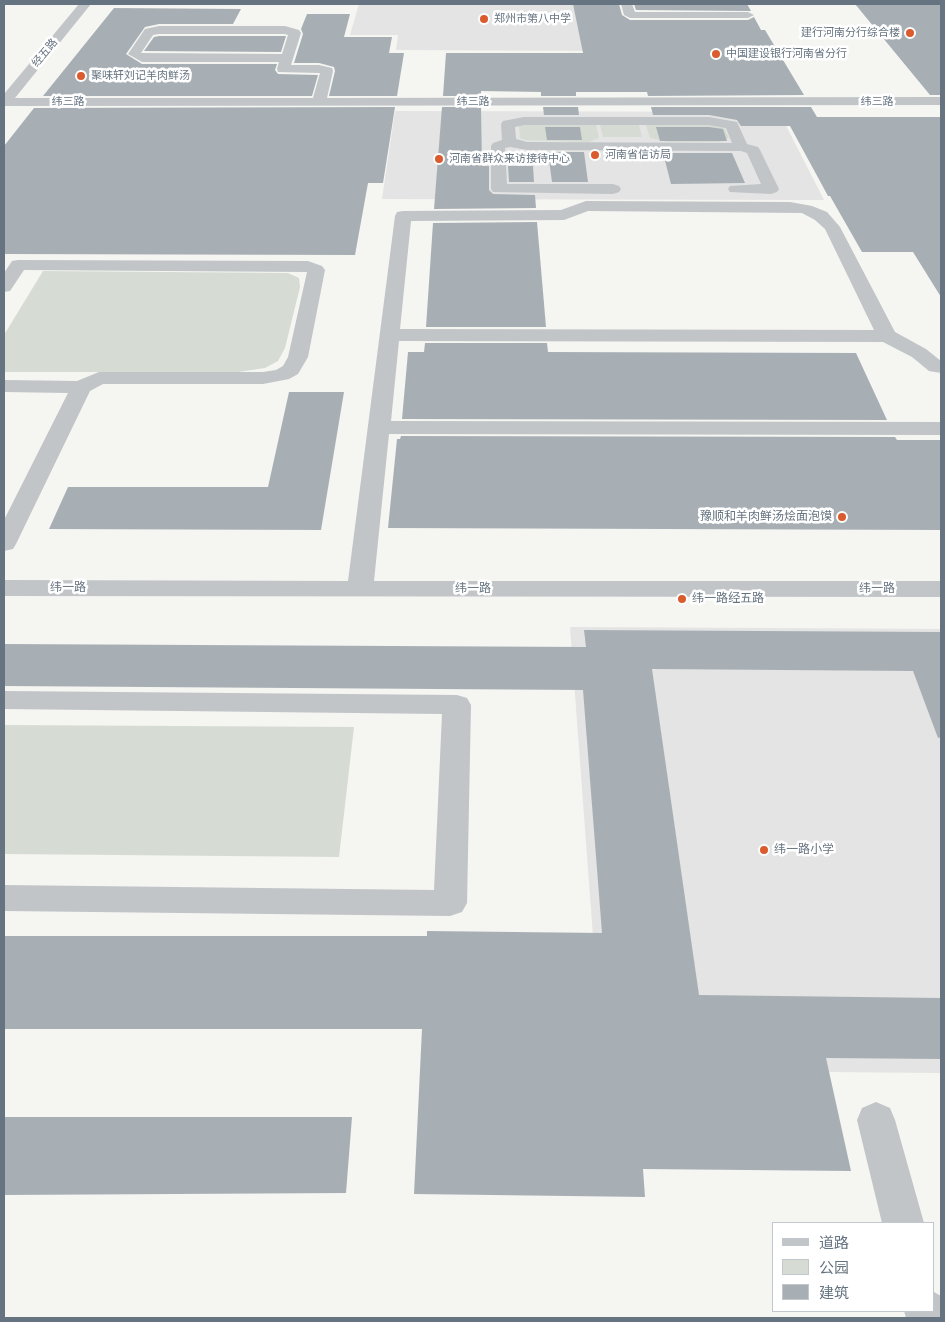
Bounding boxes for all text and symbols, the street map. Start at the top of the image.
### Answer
place label: 郑州市第八中学 [494,12,571,26]
marker: 郑州市第八中学 [478,13,490,25]
place label: 建行河南分行综合楼 [801,26,900,40]
marker: 建行河南分行综合楼 [904,27,916,39]
street label: 经五路 [29,36,61,70]
place label: 中国建设银行河南省分行 [726,47,847,61]
marker: 中国建设银行河南省分行 [710,48,722,60]
place label: 聚味轩刘记羊肉鲜汤 [91,69,190,83]
marker: 聚味轩刘记羊肉鲜汤 [75,70,87,82]
street label: 纬三路 [52,95,84,109]
street label: 纬三路 [457,95,489,109]
street label: 纬三路 [861,95,893,109]
place label: 河南省信访局 [605,148,671,162]
marker: 河南省信访局 [589,149,601,161]
place label: 河南省群众来访接待中心 [449,152,570,166]
marker: 河南省群众来访接待中心 [433,153,445,165]
place label: 豫顺和羊肉鲜汤烩面泡馍 [700,510,832,524]
marker: 豫顺和羊肉鲜汤烩面泡馍 [836,511,848,523]
street label: 纬一路 [50,581,86,595]
street label: 纬一路 [455,582,491,596]
street label: 纬一路 [859,582,895,596]
place label: 纬一路经五路 [692,592,764,606]
marker: 纬一路经五路 [676,593,688,605]
place label: 纬一路小学 [774,843,834,857]
marker: 纬一路小学 [758,844,770,856]
legend [772,1222,935,1312]
text: 道路 [819,1234,849,1251]
text: 公园 [819,1259,849,1276]
text: 建筑 [819,1284,849,1301]

